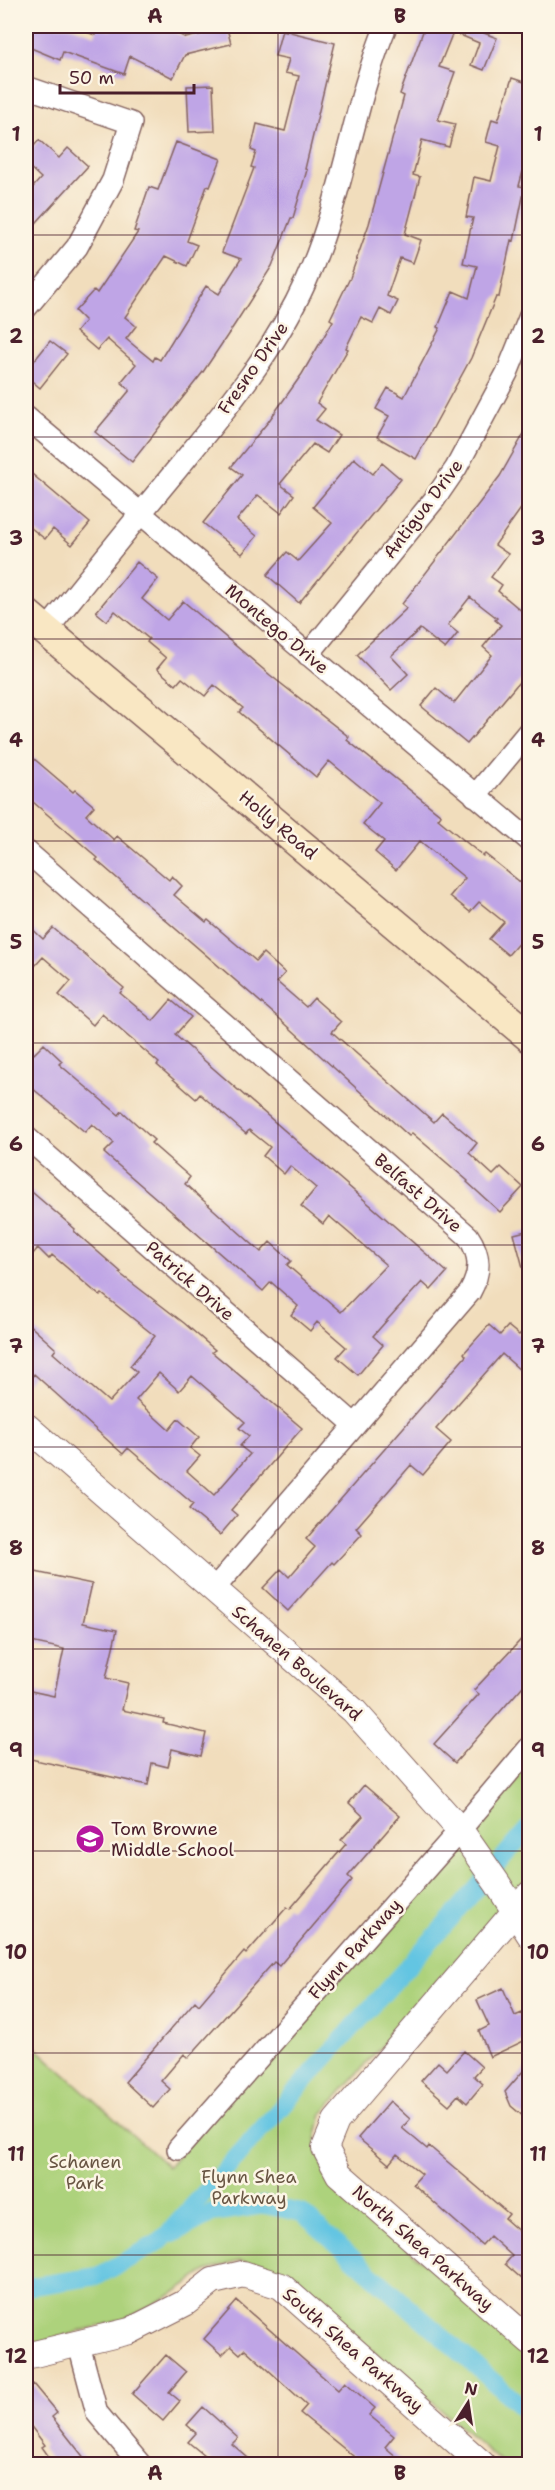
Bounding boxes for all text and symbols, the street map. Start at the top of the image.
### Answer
text: A [147,3,163,29]
text: B [394,3,406,29]
scale bar [60,57,194,95]
text: 50 m [69,66,114,90]
text: 1 [11,121,21,147]
text: 1 [533,121,543,147]
street label: Fresno Drive [212,317,294,419]
text: 2 [9,323,23,349]
text: 2 [531,323,545,349]
street label: Antigua Drive [378,454,468,564]
text: 3 [9,525,23,551]
text: 3 [531,525,545,551]
street label: Montego Drive [220,579,334,679]
text: 4 [9,727,23,753]
text: 4 [531,727,545,753]
street label: Holly Road [234,785,322,865]
text: 5 [10,929,22,955]
text: 5 [532,929,544,955]
text: 6 [9,1131,23,1157]
text: 6 [531,1131,545,1157]
street label: Belfast Drive [369,1148,467,1238]
street label: Patrick Drive [141,1236,239,1326]
text: 7 [9,1333,23,1359]
text: 7 [531,1333,545,1359]
text: 8 [9,1535,23,1561]
text: 8 [531,1535,545,1561]
street label: Schanen Boulevard [227,1600,367,1726]
text: 9 [9,1737,23,1763]
text: 9 [531,1737,545,1763]
place label: Tom Browne Middle School [111,1817,235,1862]
school or university icon: Tom Browne Middle School [74,1823,106,1855]
street label: Flynn Parkway [303,1893,407,2005]
text: 10 [5,1939,27,1965]
text: 10 [527,1939,549,1965]
text: 11 [7,2141,25,2167]
text: 11 [529,2141,547,2167]
park label: Schanen Park [49,2150,121,2195]
park label: Flynn Shea Parkway [201,2165,297,2210]
street label: North Shea Parkway [347,2180,499,2316]
street label: South Shea Parkway [277,2282,429,2418]
text: 12 [5,2343,27,2369]
text: 12 [527,2343,549,2369]
north arrow [438,2373,498,2433]
text: N [463,2377,479,2400]
text: A [147,2460,163,2486]
text: B [394,2460,406,2486]

